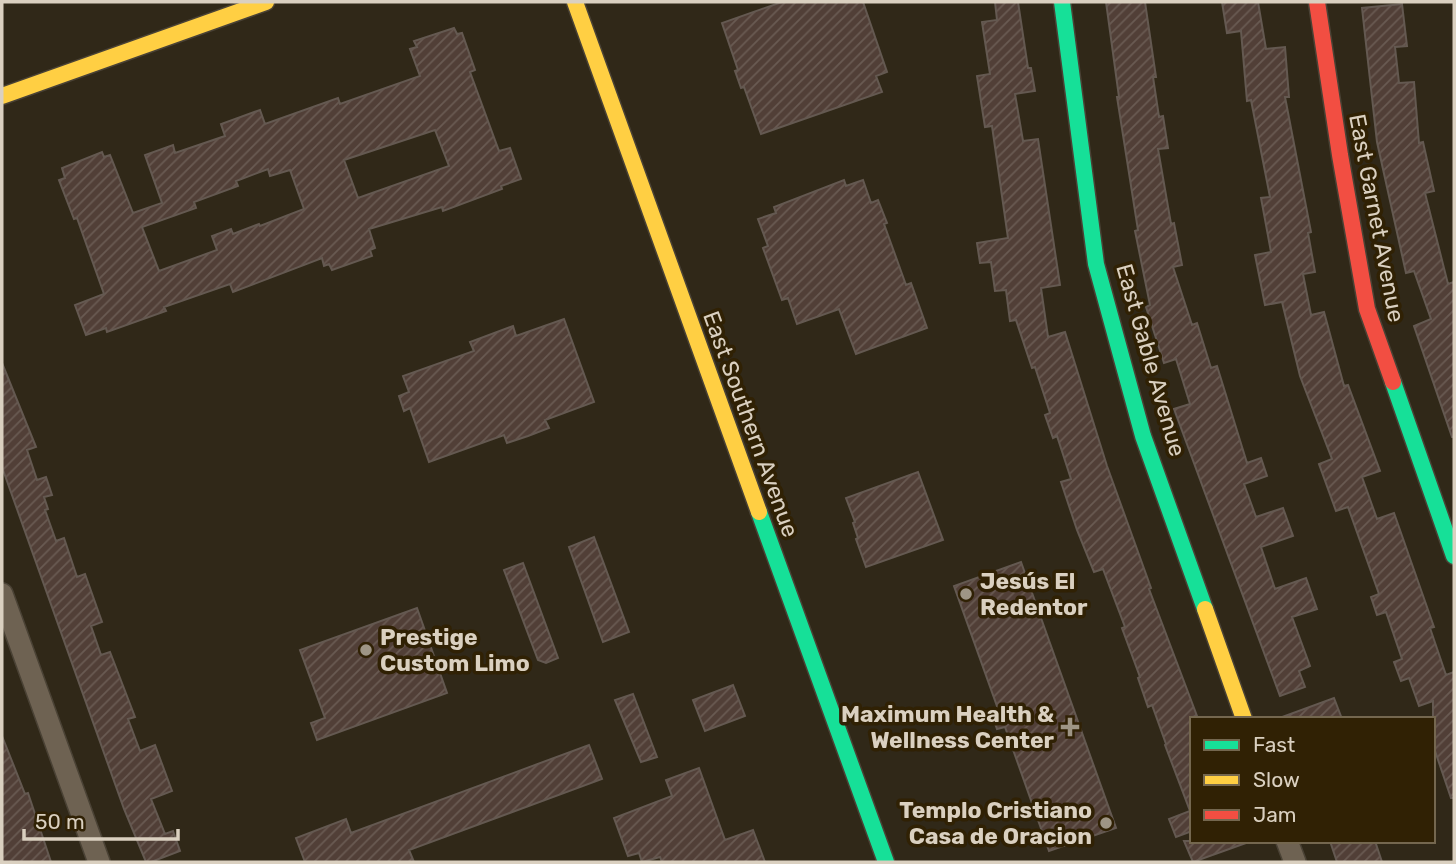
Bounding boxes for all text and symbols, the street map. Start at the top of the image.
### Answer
street label: East Garnet Avenue [1343,112,1411,324]
street label: East Gable Avenue [1110,260,1192,460]
street label: East Southern Avenue [697,307,805,541]
place label: Jesús El Redentor [980,567,1088,621]
marker: Jesús El Redentor [958,586,974,602]
place label: Prestige Custom Limo [380,623,530,677]
marker: Prestige Custom Limo [358,642,374,658]
place label: Maximum Health & Wellness Center [841,700,1055,754]
marker: Maximum Health & Wellness Center [1060,717,1080,737]
legend [1190,717,1435,843]
text: Fast [1253,732,1295,757]
text: Slow [1253,767,1300,792]
place label: Templo Cristiano Casa de Oracion [899,796,1092,850]
scale bar [24,798,178,842]
text: Jam [1253,802,1297,827]
text: 50 m [35,809,85,834]
marker: Templo Cristiano Casa de Oracion [1098,815,1114,831]

